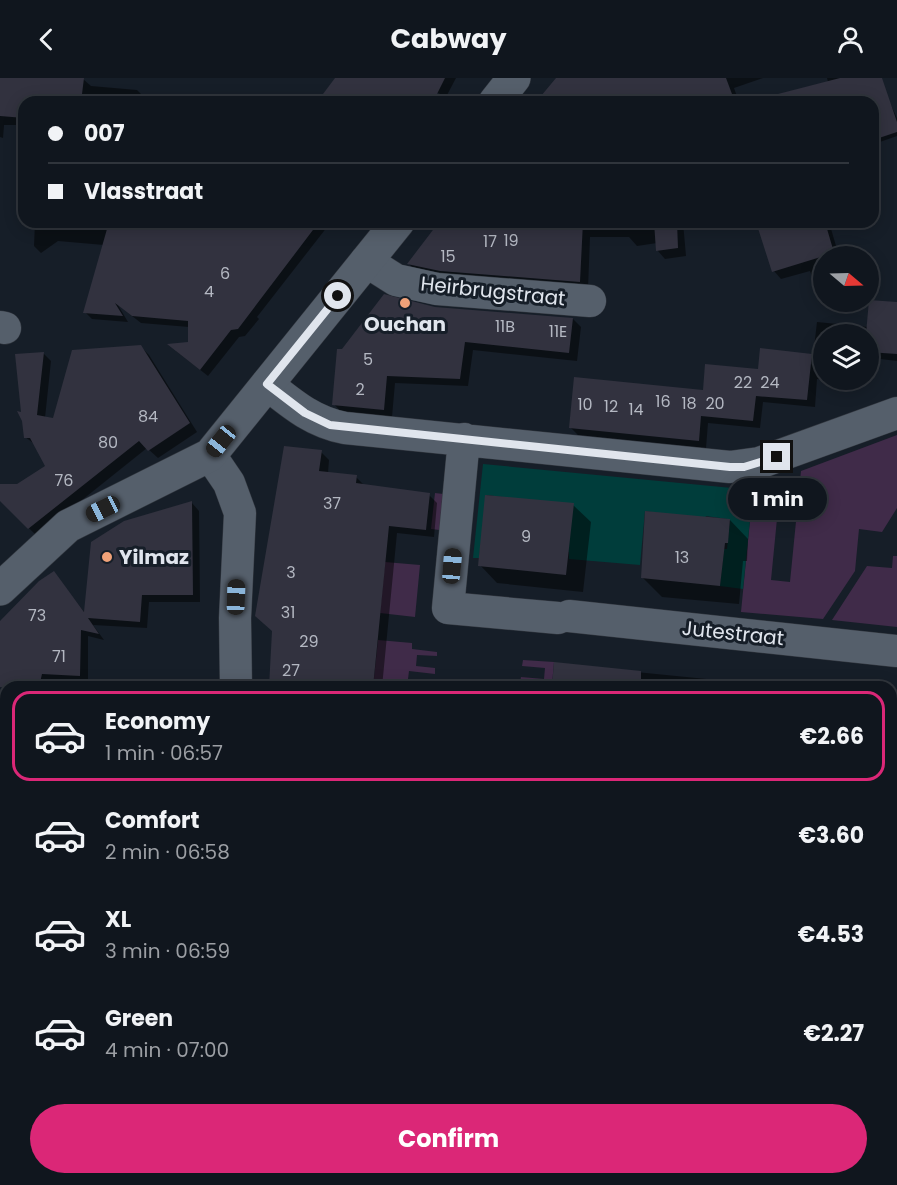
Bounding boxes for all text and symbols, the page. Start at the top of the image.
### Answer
text: Cabway [390,20,507,57]
icon: back [30,23,63,56]
icon: person [834,23,867,56]
text: 007 [84,118,124,149]
text: Vlasstraat [84,176,203,207]
house number: 19 [503,229,519,252]
house number: 17 [483,230,497,253]
house number: 15 [440,245,456,268]
north arrow [813,246,879,312]
map controls [813,246,879,390]
house number: 6 [220,262,230,285]
street label: Heirbrugstraat [419,269,567,313]
house number: 4 [204,280,214,303]
route start [324,282,351,309]
marker: Ouchan [398,296,412,310]
place label: Ouchan [364,310,446,338]
house number: 11B [495,315,515,338]
house number: 11E [549,320,567,343]
button: layers [813,324,879,390]
house number: 5 [363,348,373,371]
house number: 22 [734,371,752,394]
house number: 24 [760,371,780,394]
house number: 2 [355,378,365,401]
house number: 16 [655,390,671,413]
house number: 18 [681,392,697,415]
house number: 20 [705,392,725,415]
house number: 10 [577,393,593,416]
house number: 12 [604,395,618,418]
house number: 14 [628,398,644,421]
house number: 84 [138,405,158,428]
car [203,421,239,461]
house number: 80 [98,431,118,454]
route end [763,443,790,470]
house number: 76 [55,469,73,492]
callout: 1 min [728,478,826,520]
text: 1 min [751,485,804,513]
house number: 37 [323,492,341,515]
car [83,493,123,525]
house number: 9 [521,525,531,548]
place label: Yilmaz [119,543,189,571]
house number: 13 [675,546,689,569]
car [441,547,463,585]
marker: Yilmaz [100,550,114,564]
house number: 3 [286,561,296,584]
car [226,579,246,615]
house number: 31 [281,601,295,624]
house number: 73 [28,604,46,627]
street label: Jutestraat [681,614,785,652]
house number: 29 [299,630,319,653]
house number: 71 [52,645,66,668]
house number: 27 [282,659,300,682]
text: Economy [105,706,210,737]
icon: car [33,709,87,763]
text: €2.66 [800,721,864,752]
text: 1 min · 06:57 [105,739,223,767]
text: Comfort [105,805,199,836]
icon: car [33,808,87,862]
text: €3.60 [799,820,864,851]
text: 2 min · 06:58 [105,838,230,866]
text: XL [105,904,131,935]
icon: car [33,907,87,961]
text: €4.53 [798,919,864,950]
text: 3 min · 06:59 [105,937,230,965]
text: Green [105,1003,173,1034]
icon: car [33,1006,87,1060]
text: €2.27 [803,1018,864,1049]
text: 4 min · 07:00 [105,1036,229,1064]
button: Confirm [30,1104,867,1173]

